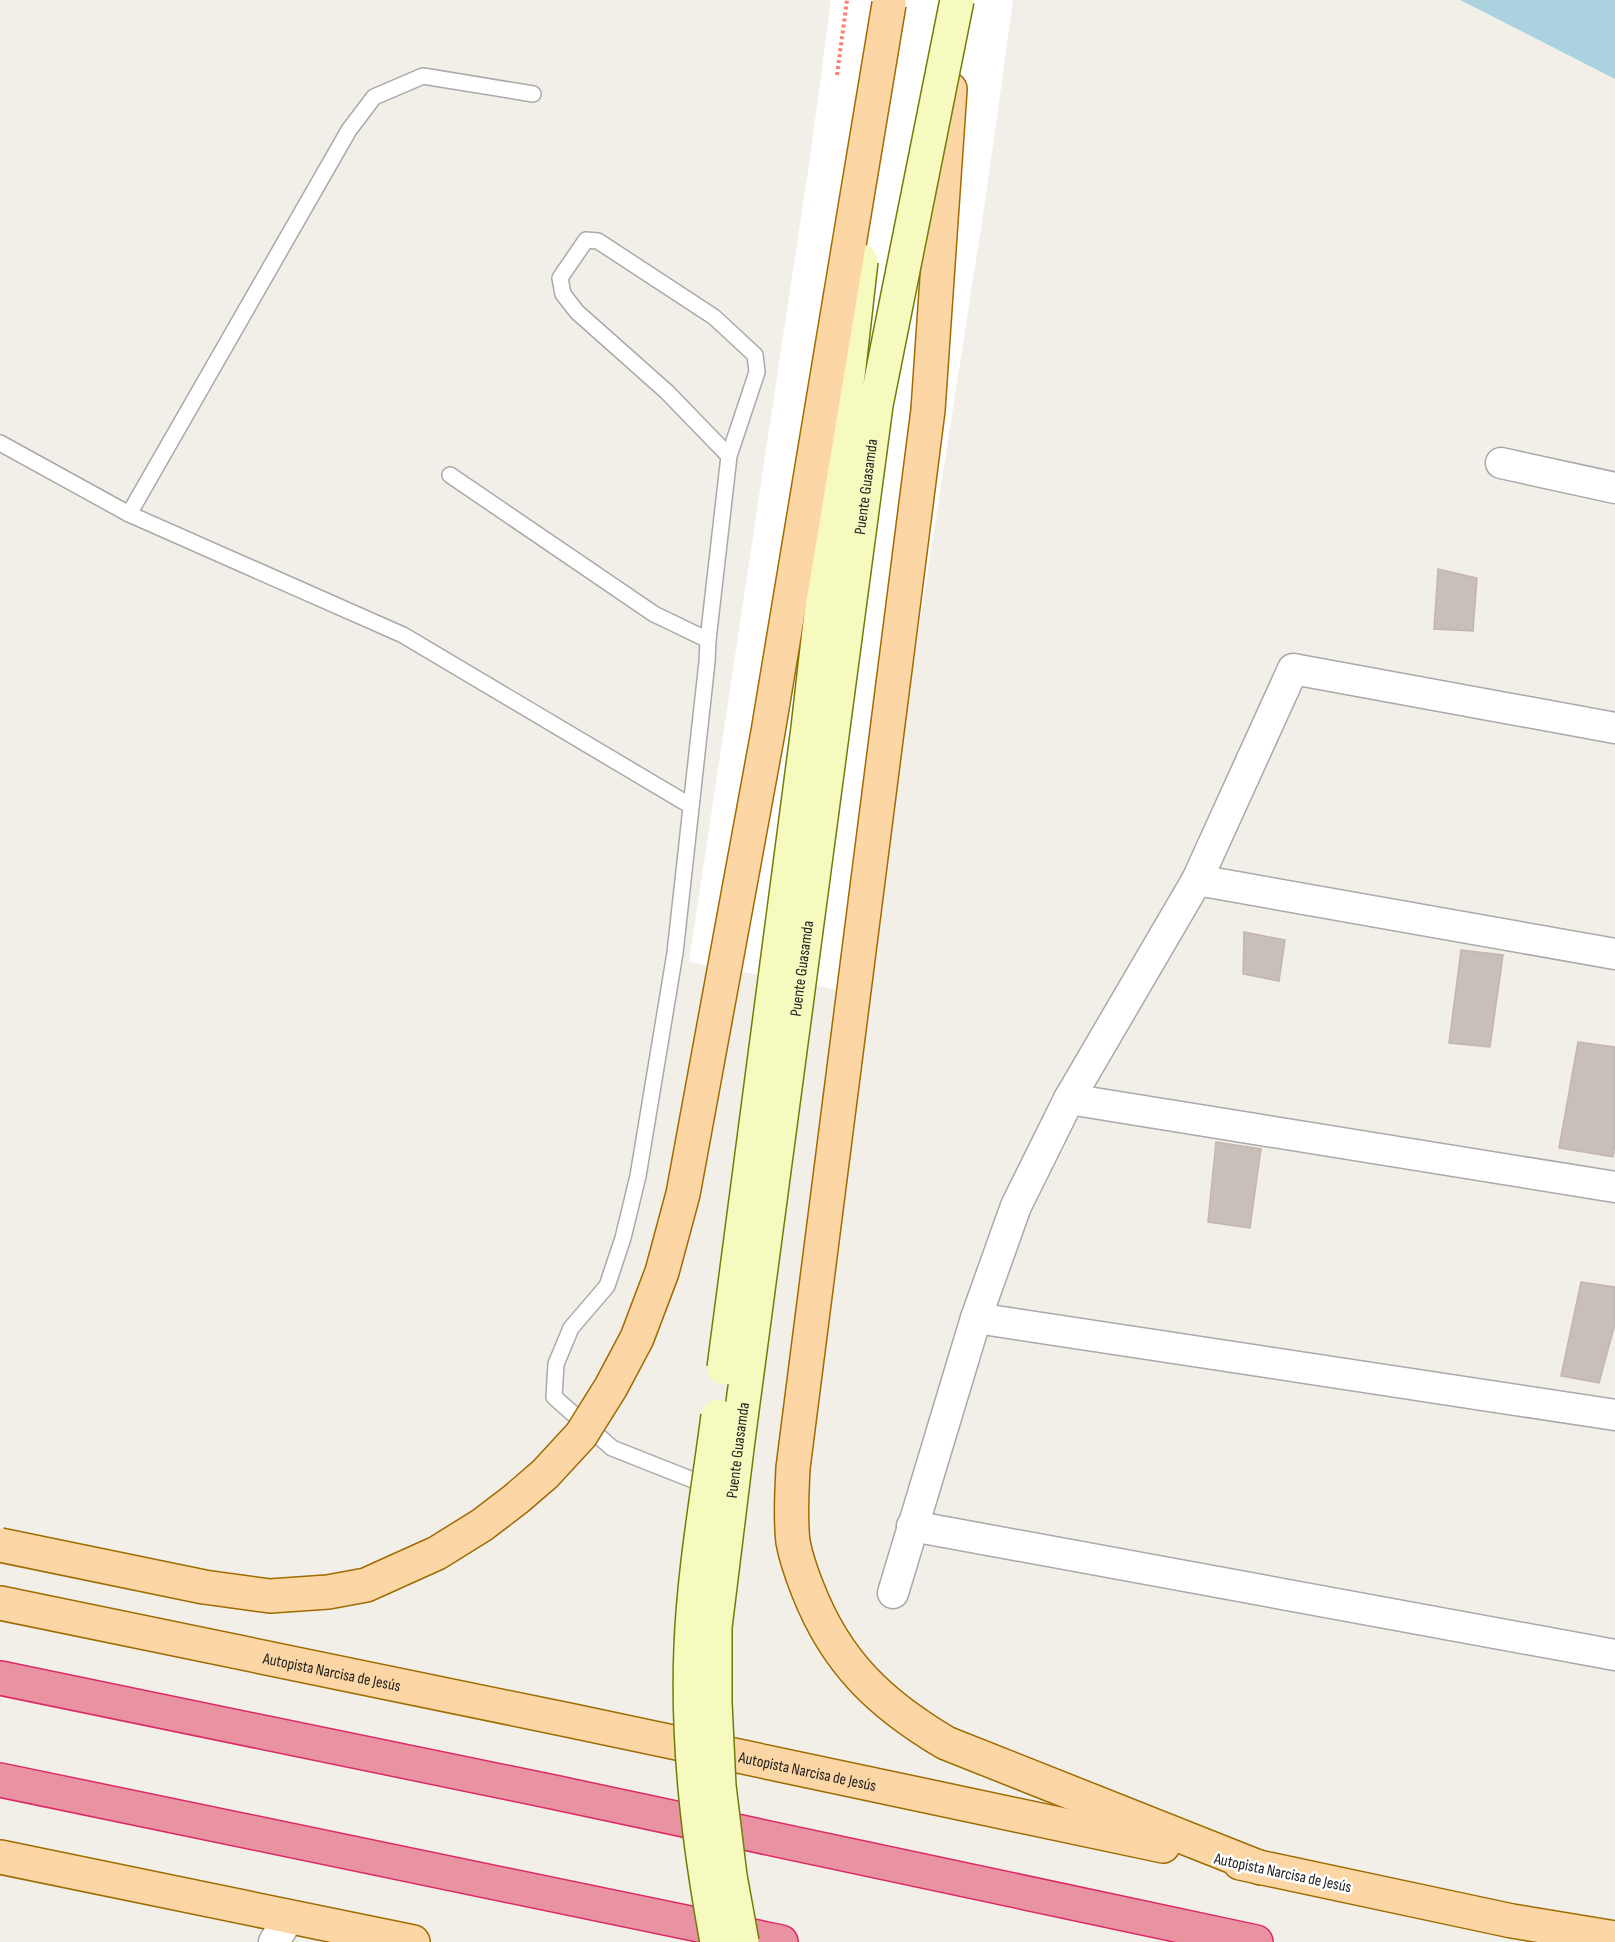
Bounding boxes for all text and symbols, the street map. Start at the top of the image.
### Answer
street label: Puente Guasamda [851,438,882,536]
street label: Puente Guasamda [787,920,818,1018]
street label: Puente Guasamda [723,1401,754,1499]
street label: Autopista Narcisa de Jesús [260,1649,402,1696]
street label: Autopista Narcisa de Jesús [736,1748,878,1796]
street label: Autopista Narcisa de Jesús [1211,1849,1353,1897]

